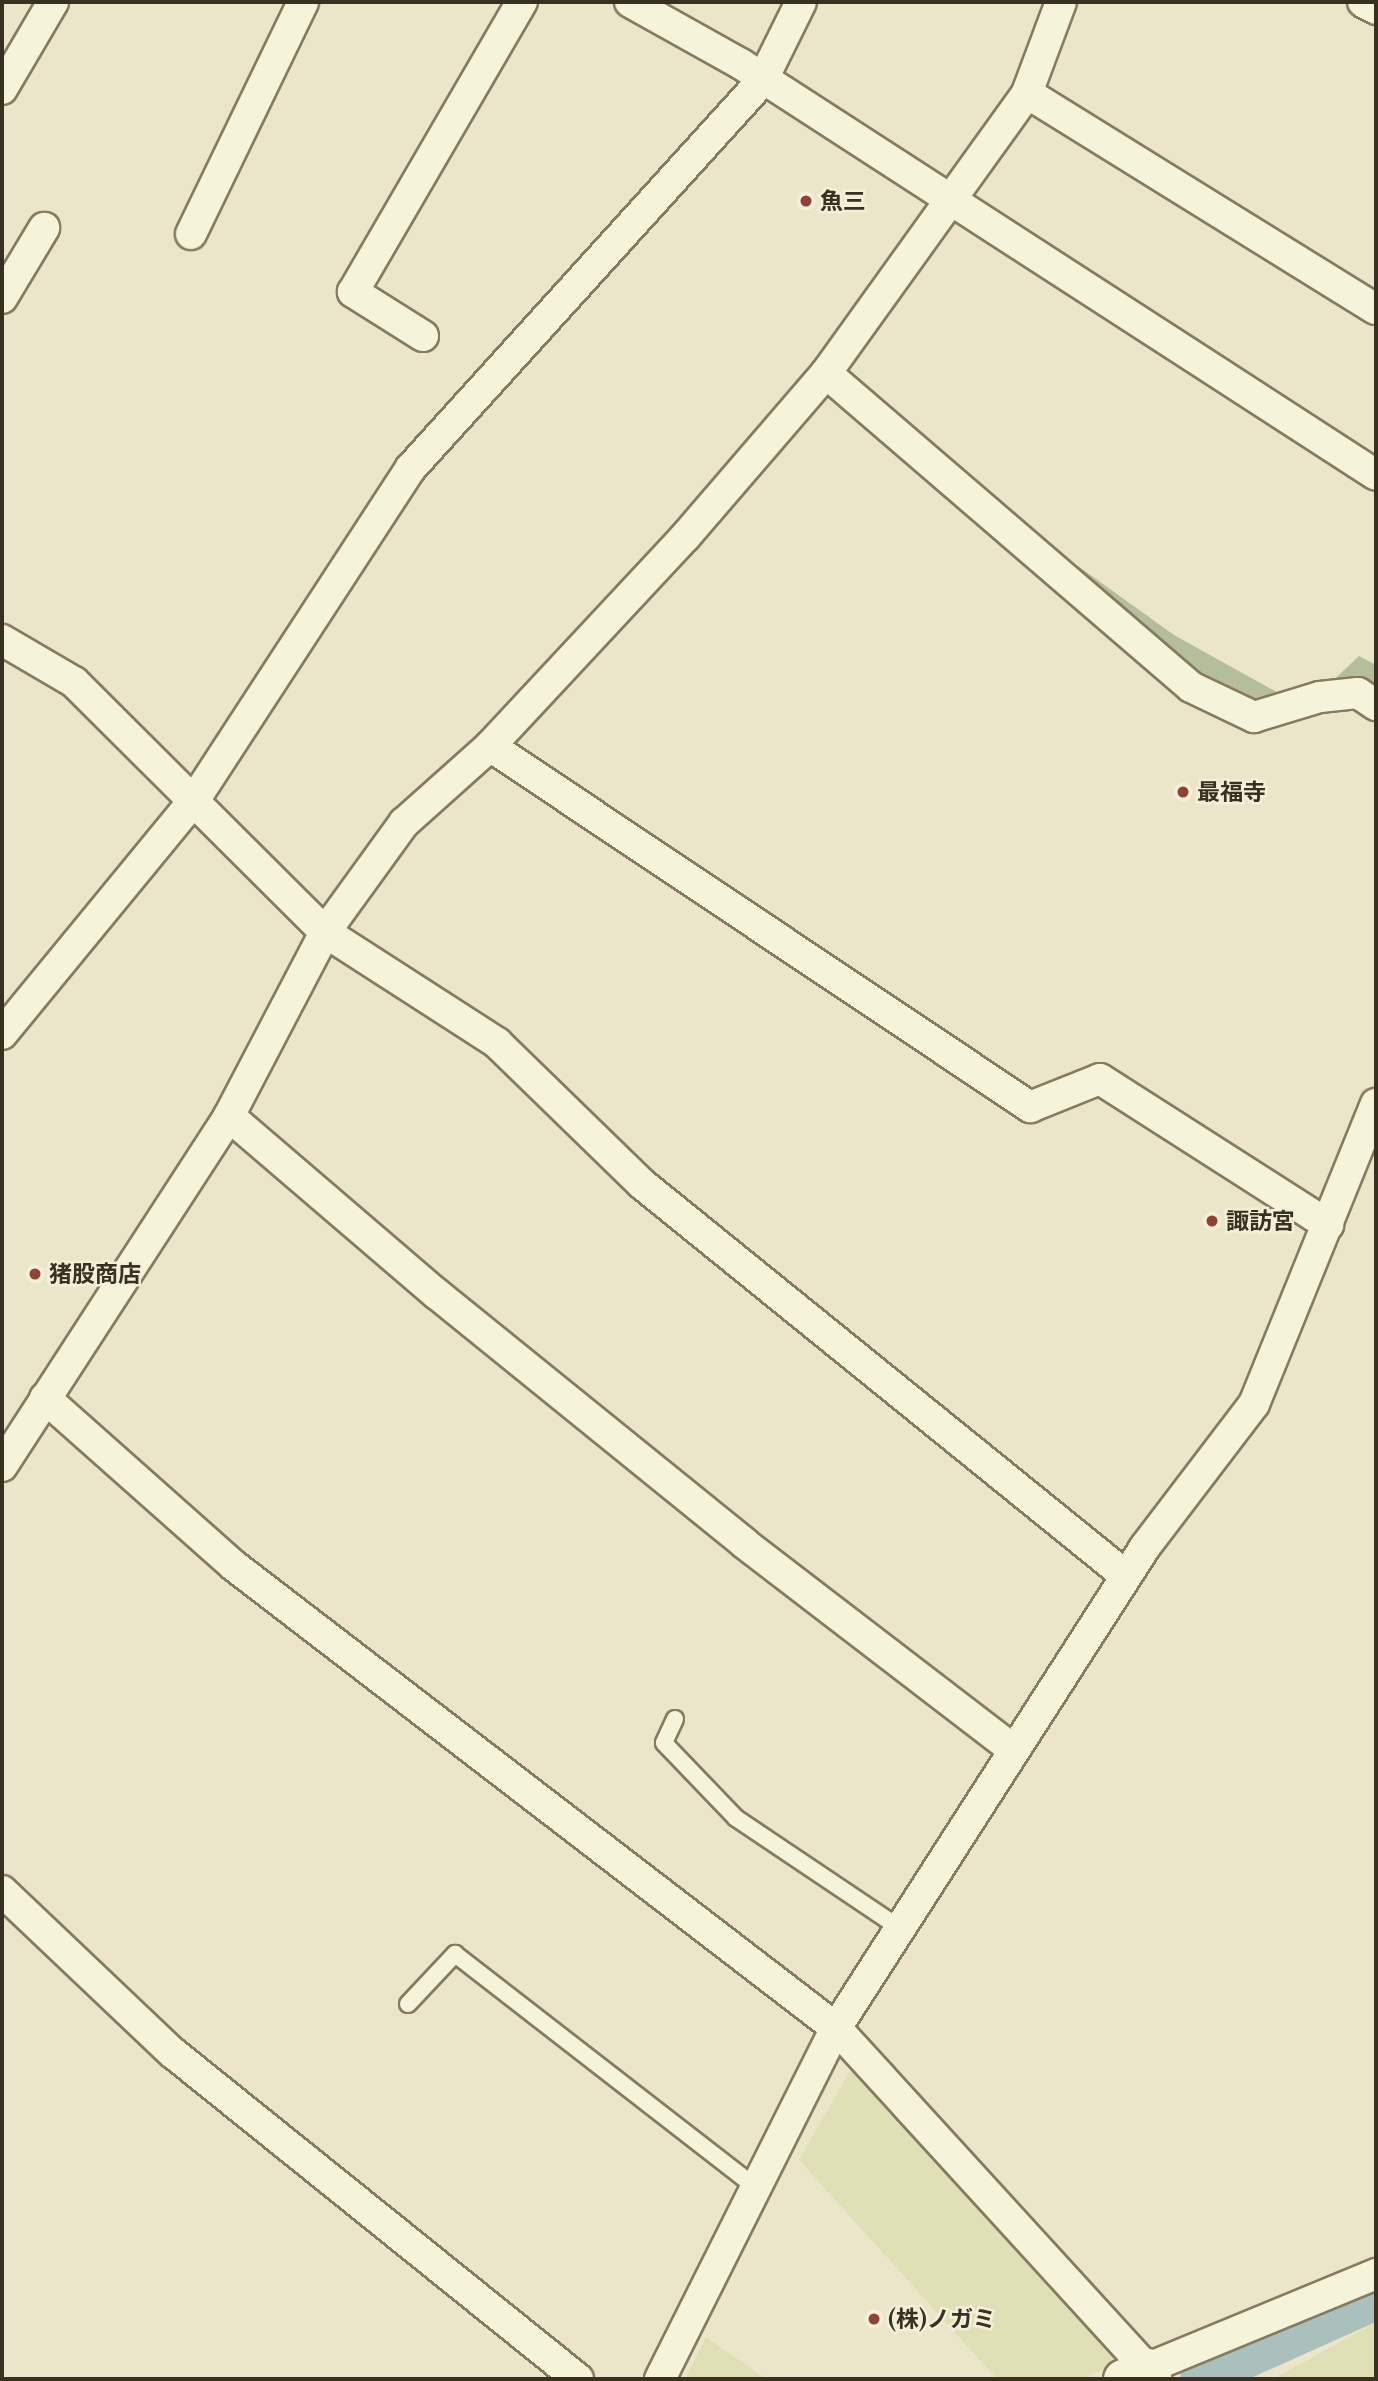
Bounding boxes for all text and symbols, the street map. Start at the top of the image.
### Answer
place label: 魚三 [820,187,866,215]
marker: 魚三 [798,193,814,209]
place label: 最福寺 [1197,778,1266,806]
marker: 最福寺 [1175,784,1191,800]
place label: 諏訪宮 [1226,1207,1295,1235]
marker: 諏訪宮 [1204,1213,1220,1229]
place label: 猪股商店 [49,1260,141,1288]
marker: 猪股商店 [27,1266,43,1282]
place label: (株)ノガミ [888,2305,996,2333]
marker: (株)ノガミ [866,2311,882,2327]

